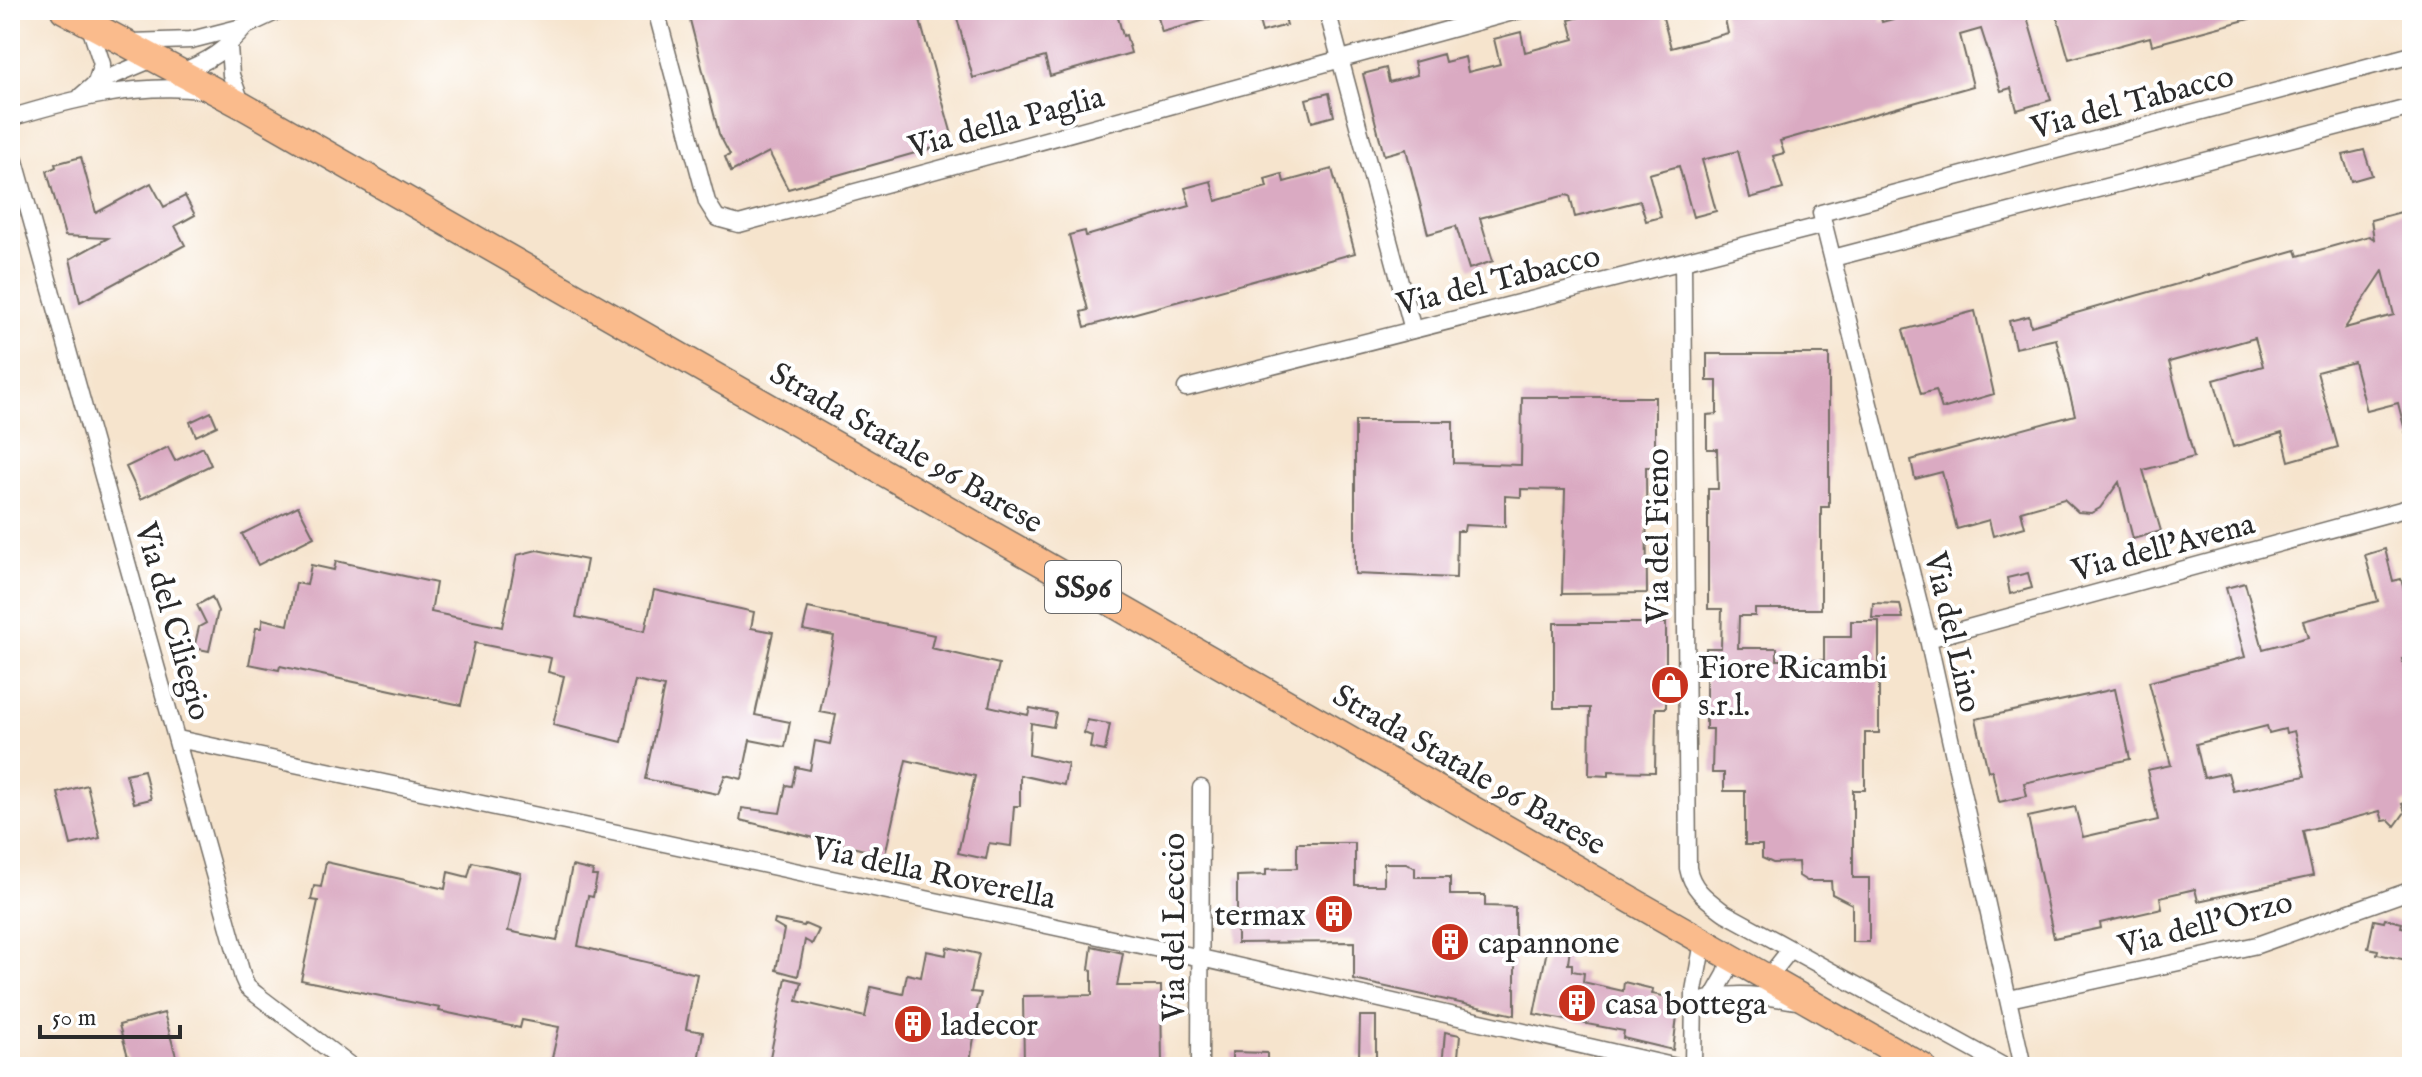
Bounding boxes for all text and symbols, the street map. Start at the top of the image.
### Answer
street label: Via del Tabacco [2026,57,2238,150]
street label: Via della Paglia [903,78,1109,169]
street label: Via del Tabacco [1392,236,1605,327]
street label: Strada Statale 96 Barese [762,354,1050,544]
street label: Via del Fieno [1639,448,1680,625]
street label: Via dell'Avena [2067,504,2260,593]
street label: Via del Ciliegio [124,517,219,725]
street label: Via del Lino [1913,547,1990,717]
road number: SS96 [1045,561,1121,613]
place label: Fiore Ricambi s.r.l. [1698,649,1888,727]
shop icon: Fiore Ricambi s.r.l. [1649,664,1691,706]
street label: Strada Statale 96 Barese [1325,676,1613,866]
street label: Via della Roverella [807,828,1059,920]
street label: Via del Leccio [1155,833,1196,1022]
street label: Via dell'Orzo [2113,882,2297,969]
building icon: termax [1313,893,1355,935]
place label: termax [1214,896,1306,937]
building icon: capannone [1429,921,1471,963]
place label: capannone [1478,924,1620,965]
building icon: casa bottega [1556,982,1598,1024]
place label: casa bottega [1605,985,1767,1026]
scale bar [40,989,180,1039]
text: 50 m [52,1003,96,1034]
building icon: ladecor [892,1003,934,1045]
place label: ladecor [941,1006,1038,1047]

